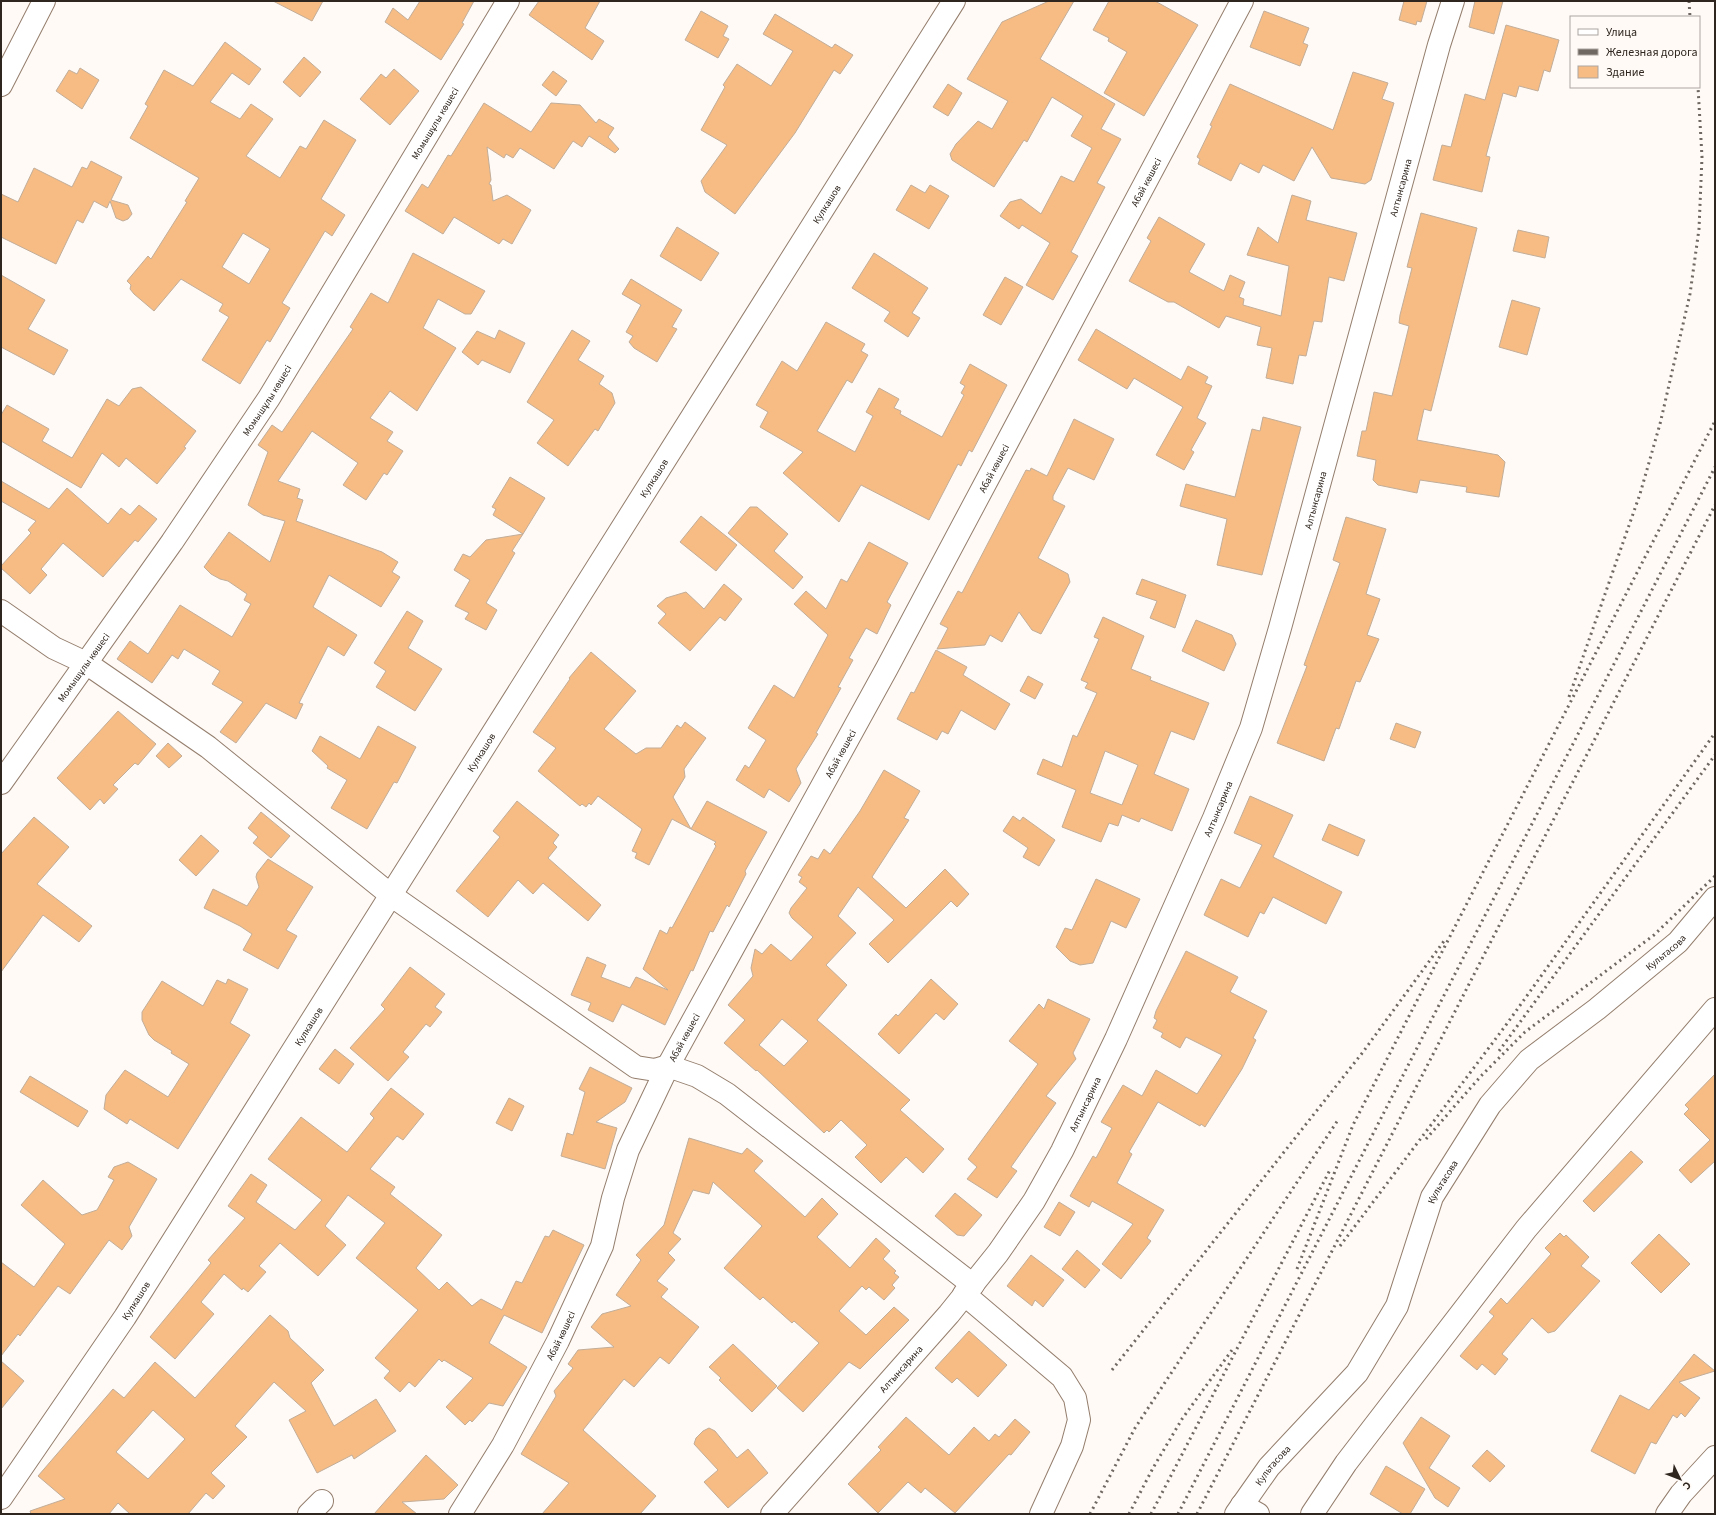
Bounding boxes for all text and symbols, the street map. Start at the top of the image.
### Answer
legend [1570,16,1700,88]
text: Улица [1606,24,1637,41]
text: Железная дорога [1606,44,1698,61]
text: Здание [1606,64,1645,81]
street label: Момышұлы көшесі [408,85,462,162]
street label: Абай көшесі [1128,156,1165,209]
street label: Алтынсарина [1387,157,1416,218]
street label: Кулкашов [810,182,845,227]
street label: Момышұлы көшесі [239,363,295,439]
street label: Абай көшесі [976,442,1013,495]
street label: Кулкашов [637,456,672,501]
street label: Алтынсарина [1301,470,1330,531]
street label: Момышұлы көшесі [55,630,113,705]
street label: Абай көшесі [822,727,860,781]
street label: Кулкашов [464,731,499,775]
street label: Алтынсарина [1201,779,1236,839]
street label: Культасова [1643,932,1690,974]
street label: Кулкашов [291,1005,326,1049]
street label: Абай көшесі [666,1011,704,1064]
street label: Алтынсарина [1066,1075,1105,1134]
street label: Культасова [1424,1158,1462,1205]
street label: Кулкашов [119,1279,154,1323]
street label: Абай көшесі [543,1309,579,1363]
street label: Алтынсарина [876,1343,926,1396]
street label: Культасова [1252,1442,1294,1489]
north arrow [1660,1459,1700,1499]
text: С [1679,1478,1695,1493]

